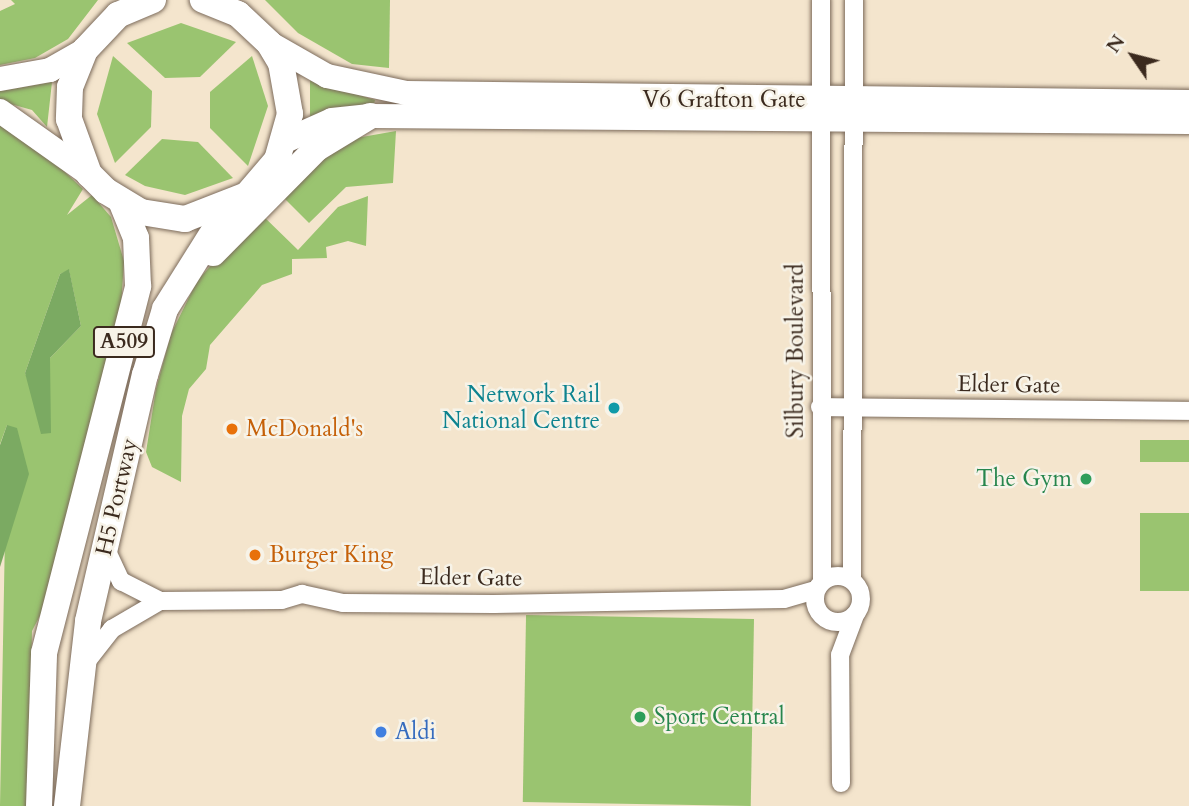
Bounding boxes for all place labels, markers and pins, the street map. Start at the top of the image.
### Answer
place label: Network Rail National Centre [442,381,600,435]
marker: Network Rail National Centre [606,400,622,416]
place label: McDonald's [246,415,363,443]
marker: McDonald's [224,421,240,437]
place label: The Gym [976,465,1072,493]
marker: The Gym [1078,471,1094,487]
place label: Burger King [269,541,393,569]
marker: Burger King [247,547,263,563]
place label: Sport Central [654,703,785,731]
marker: Sport Central [632,709,648,725]
place label: Aldi [395,718,436,746]
marker: Aldi [373,724,389,740]

